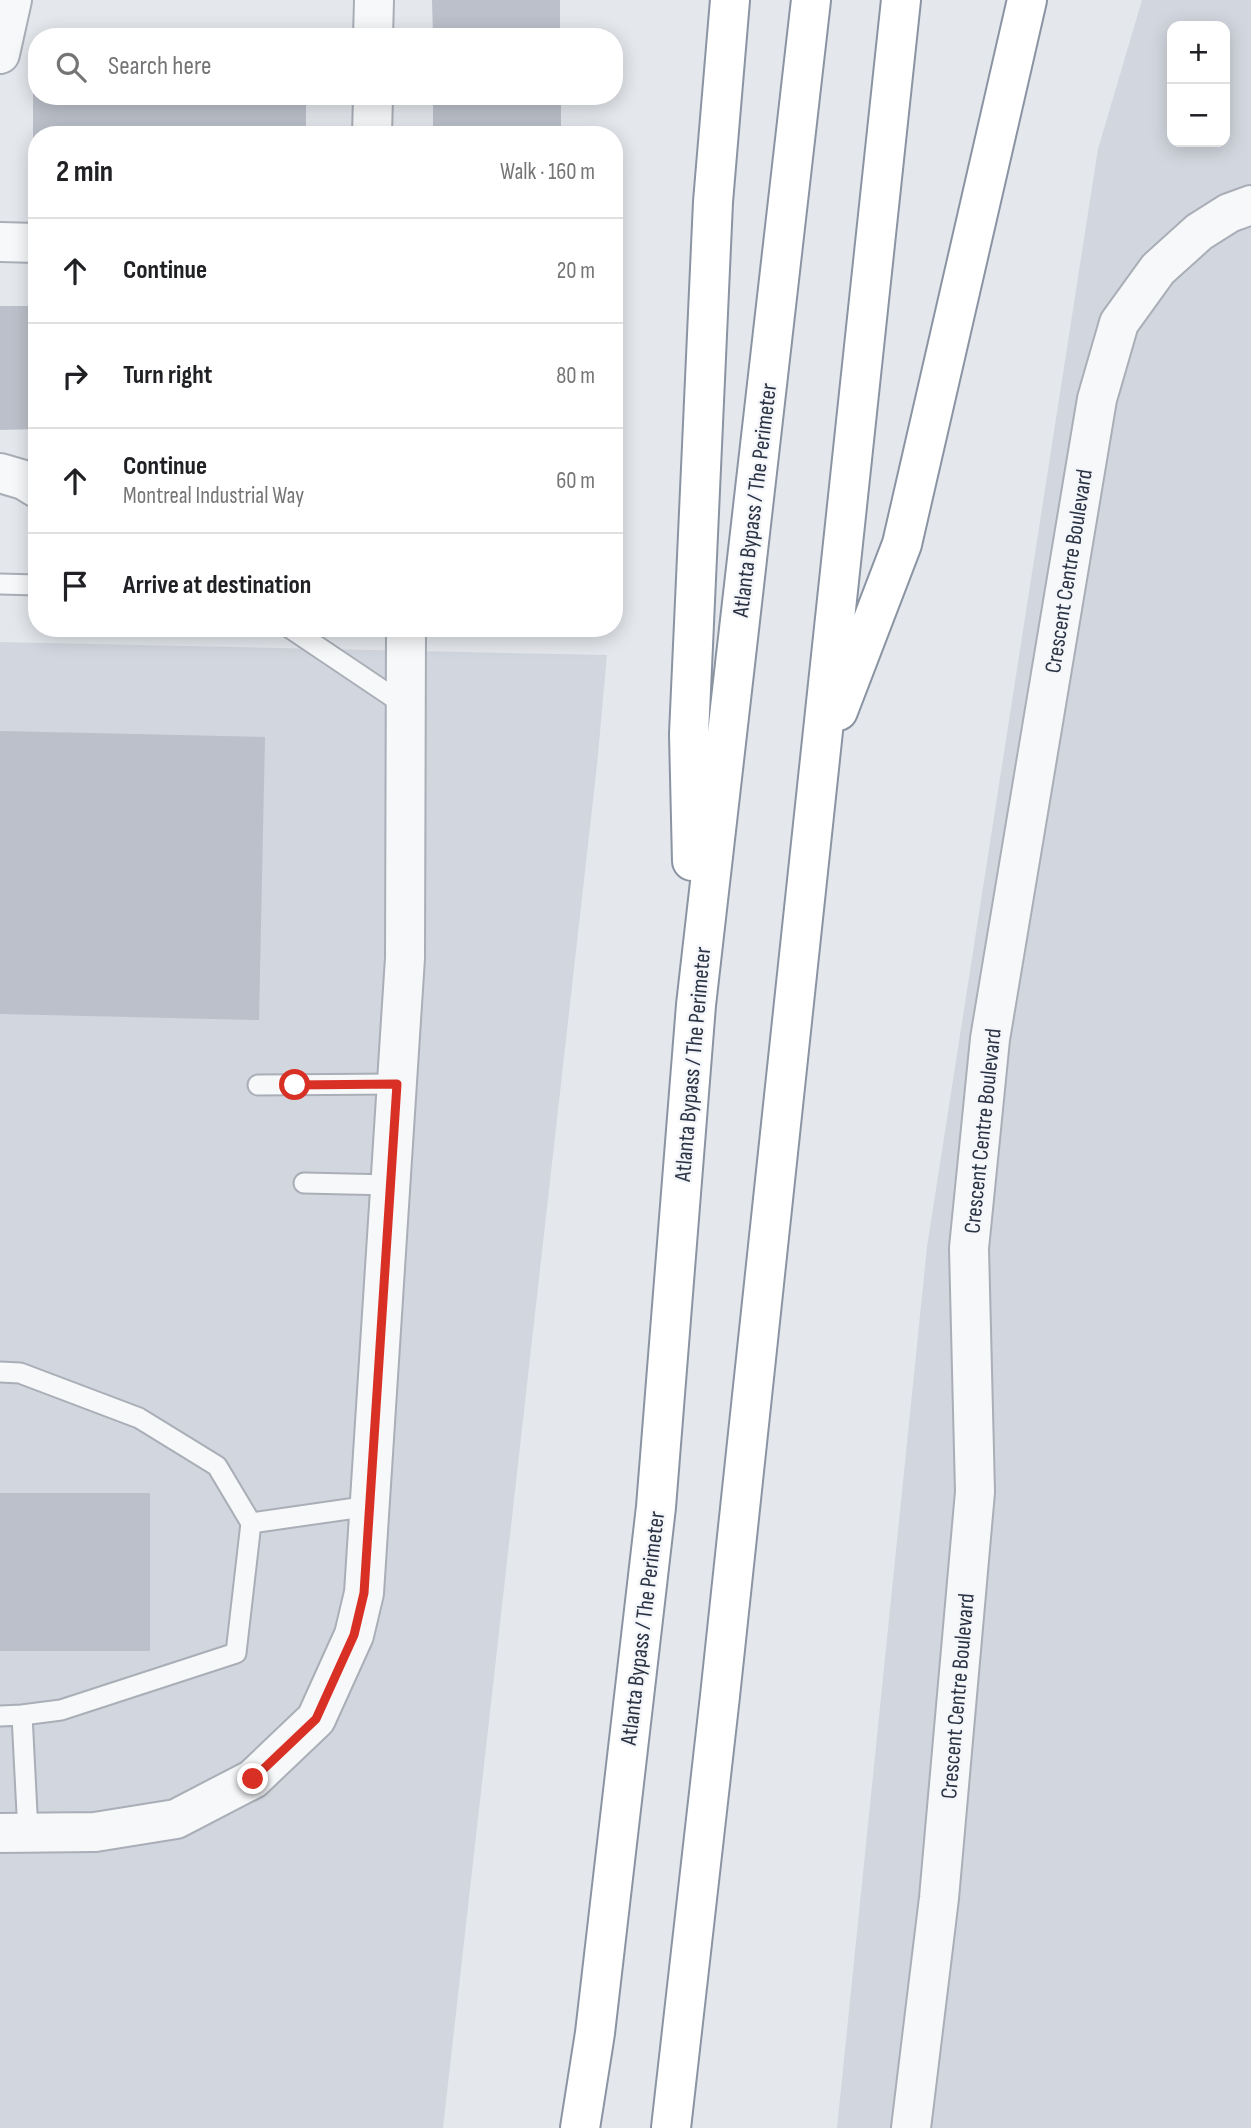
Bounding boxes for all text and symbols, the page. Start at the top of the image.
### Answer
map controls [1167,21,1230,147]
button: + [1167,21,1230,84]
search box [28,28,623,105]
icon: search [52,48,90,86]
text: Search here [108,51,211,82]
button: − [1167,84,1230,147]
text: 2 min [56,154,113,190]
text: Walk · 160 m [500,158,595,186]
icon: ahead [56,252,94,290]
text: Continue [123,255,207,286]
text: 20 m [557,257,595,285]
icon: right [56,357,94,395]
text: Turn right [123,360,212,391]
text: 80 m [556,362,595,390]
street label: Atlanta Bypass / The Perimeter [727,381,783,620]
text: Continue [123,451,207,482]
icon: ahead [56,462,94,500]
text: 60 m [556,467,595,495]
street label: Crescent Centre Boulevard [1039,467,1099,675]
text: Montreal Industrial Way [123,482,304,510]
icon: arrive [56,567,94,605]
text: Arrive at destination [123,570,311,601]
street label: Atlanta Bypass / The Perimeter [669,945,717,1184]
street label: Crescent Centre Boulevard [958,1027,1008,1235]
route start [279,1069,310,1100]
street label: Atlanta Bypass / The Perimeter [615,1509,671,1748]
street label: Crescent Centre Boulevard [935,1592,981,1800]
route end [237,1763,268,1794]

